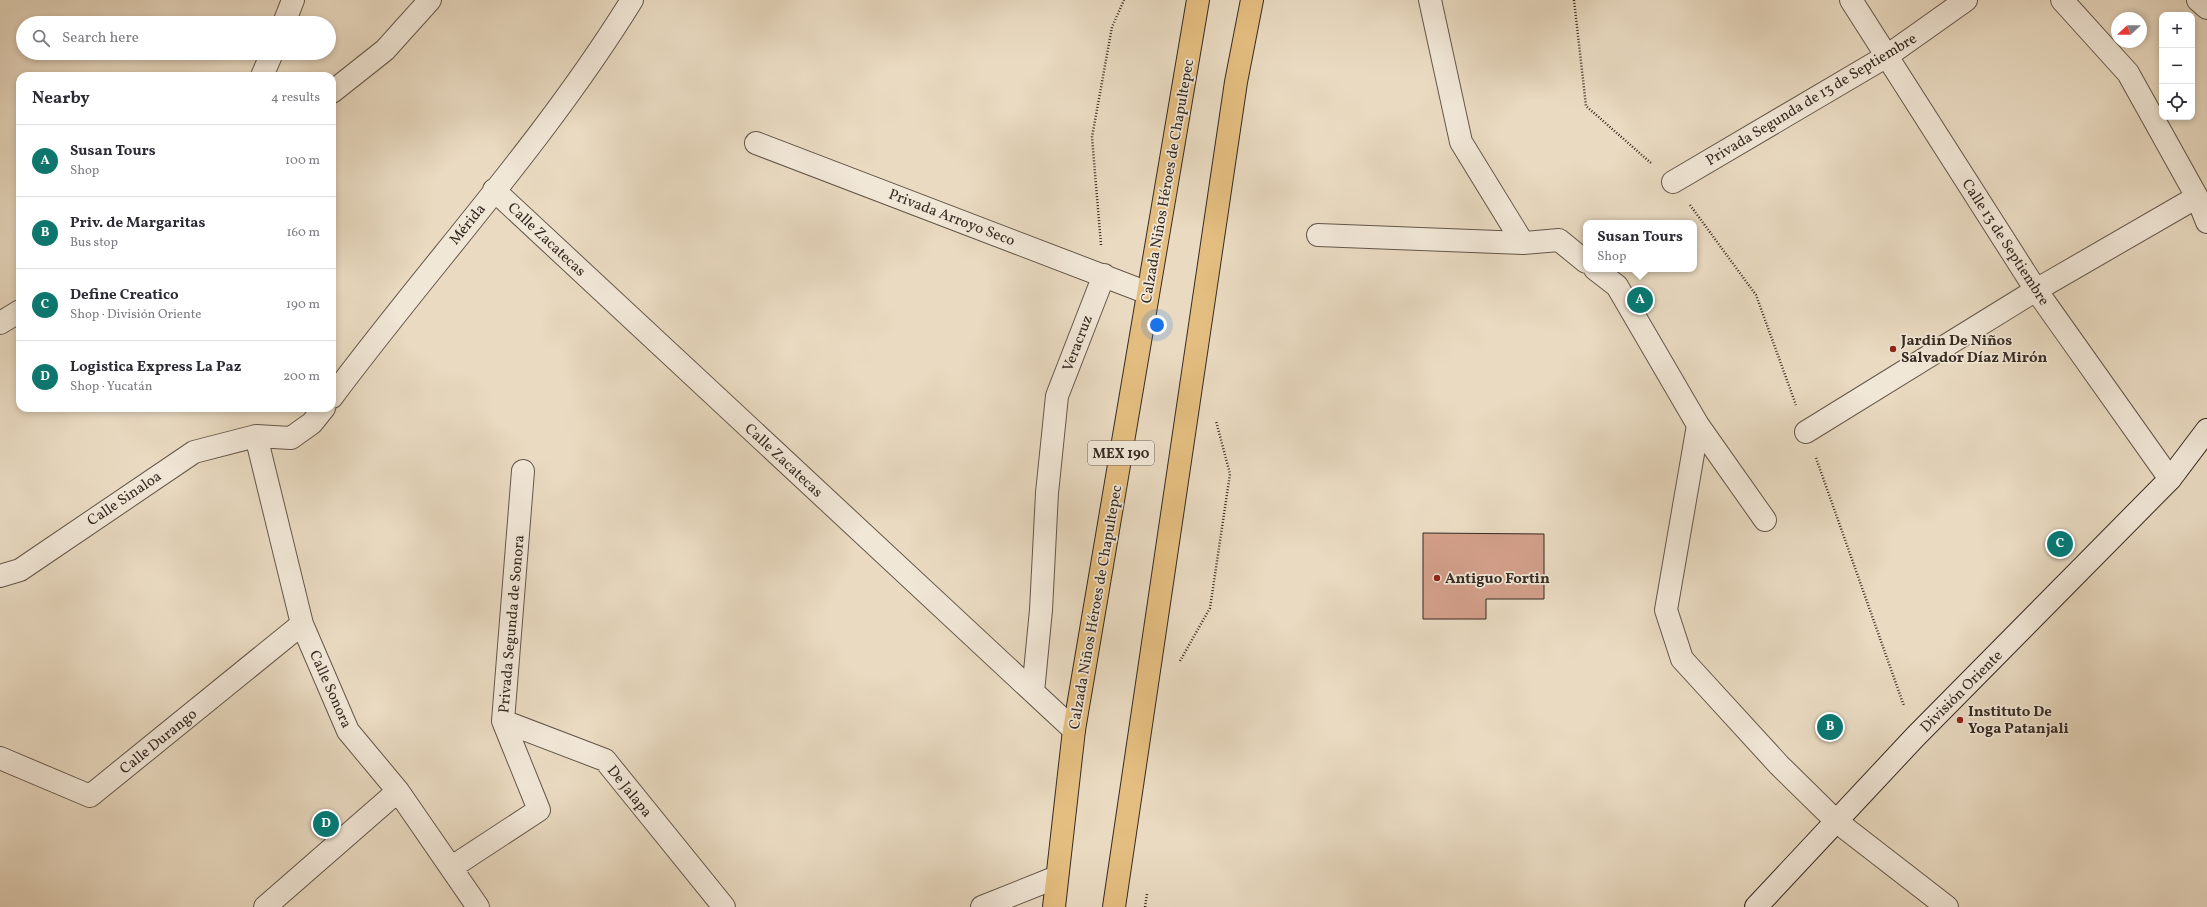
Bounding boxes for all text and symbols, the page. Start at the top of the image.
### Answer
north arrow [2111,12,2147,48]
map controls [2159,12,2195,120]
button: + [2159,12,2195,48]
search box [16,16,336,60]
icon: search [30,27,52,49]
text: Search here [62,28,139,49]
street label: Privada Segunda de 13 de Septiembre [1702,29,1921,172]
button: − [2159,48,2195,84]
street label: Calzada Niños Héroes de Chapultepec [1137,57,1200,305]
button: locate [2159,84,2195,120]
text: Nearby [32,87,90,110]
text: 4 results [271,89,320,107]
text: Susan Tours [70,141,156,162]
text: A [40,152,50,170]
text: 100 m [285,152,320,170]
text: Shop [70,162,99,180]
street label: Calle 13 de Septiembre [1956,175,2054,310]
street label: Privada Arroyo Seco [885,185,1018,252]
street label: Calle Zacatecas [502,198,590,282]
street label: Mérida [445,200,491,250]
text: Priv. de Margaritas [70,213,205,234]
popup [1583,220,1697,272]
text: B [41,224,49,242]
text: 160 m [286,224,320,242]
text: Susan Tours [1597,227,1683,248]
text: Bus stop [70,234,118,252]
text: Shop [1597,248,1626,266]
text: Define Creatico [70,285,178,306]
pin: A [1627,285,1653,315]
text: C [41,296,49,314]
text: 190 m [286,296,320,314]
text: Shop · División Oriente [70,306,201,324]
street label: Veracruz [1058,312,1099,375]
your location [1147,315,1167,335]
place label: Jardin De Niños Salvador Díaz Mirón [1900,331,2047,369]
marker: Jardin De Niños Salvador Díaz Mirón [1888,344,1898,354]
text: Logistica Express La Paz [70,357,241,378]
text: D [40,368,50,386]
text: 200 m [283,368,320,386]
text: Shop · Yucatán [70,378,152,396]
street label: Calle Zacatecas [739,419,827,503]
road number: MEX 190 [1088,441,1154,465]
street label: Calle Sinaloa [84,467,166,532]
street label: Calzada Niños Héroes de Chapultepec [1065,483,1128,731]
pin: C [2047,529,2073,559]
street label: Privada Segunda de Sonora [494,534,531,714]
place label: Antiguo Fortin [1445,569,1550,590]
marker: Antiguo Fortin [1432,573,1442,583]
street label: División Oriente [1916,646,2008,738]
street label: Calle Sonora [303,647,356,732]
place label: Instituto De Yoga Patanjali [1968,702,2069,740]
street label: Calle Durango [116,704,202,780]
pin: B [1817,712,1843,742]
marker: Instituto De Yoga Patanjali [1955,715,1965,725]
street label: De Jalapa [601,761,656,822]
pin: D [313,809,339,839]

